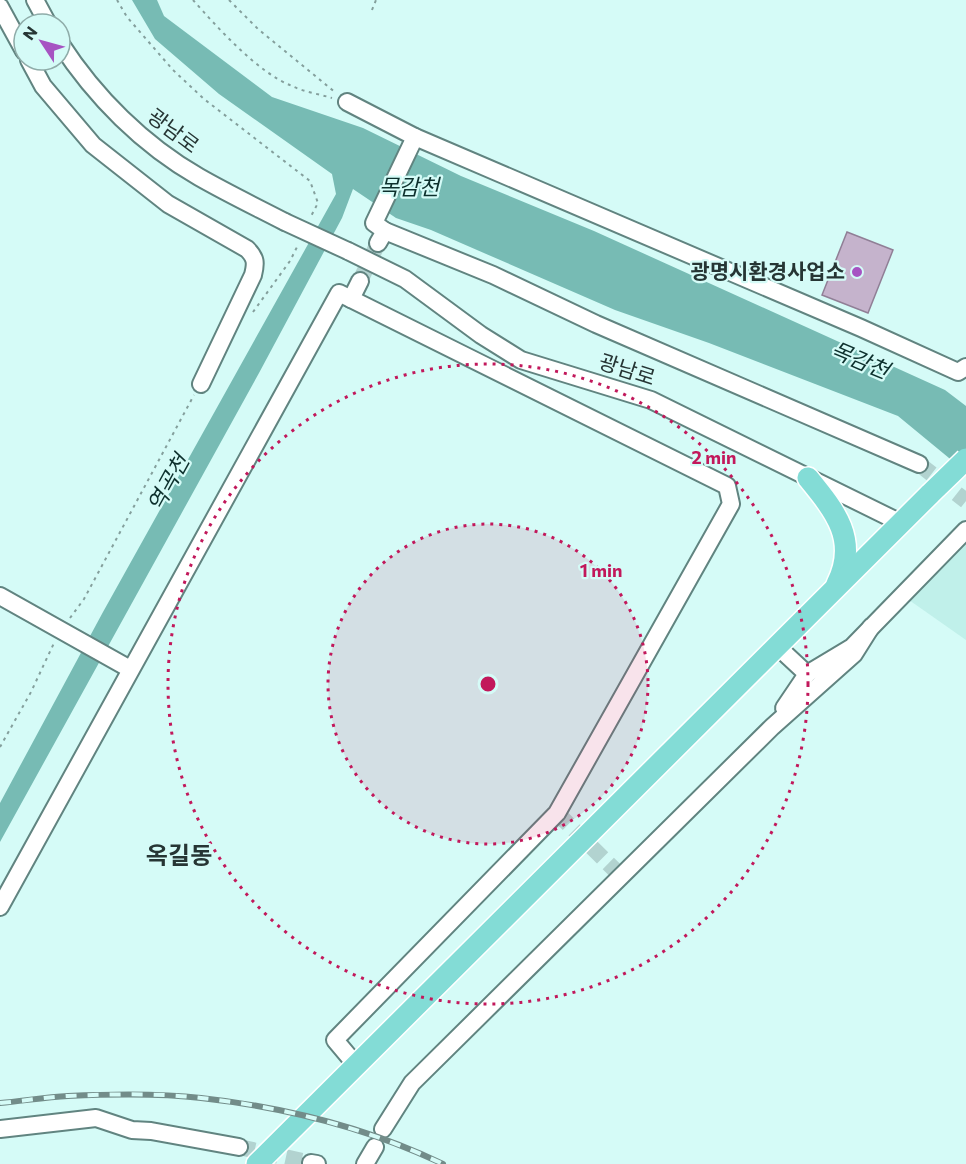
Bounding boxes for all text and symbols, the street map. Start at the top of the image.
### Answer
north arrow [12,12,72,72]
text: N [18,22,41,43]
street label: 광남로 [143,102,205,157]
water label: 목감천 [379,173,442,200]
place label: 광명시환경사업소 [690,258,845,283]
marker: 광명시환경사업소 [850,265,864,279]
water label: 목감천 [827,335,896,385]
street label: 광남로 [596,348,659,389]
text: 2 min [692,446,736,468]
water label: 역곡천 [141,447,195,516]
text: 1 min [580,559,622,581]
centre of rings [478,674,498,694]
district label: 옥길동 [146,840,212,869]

